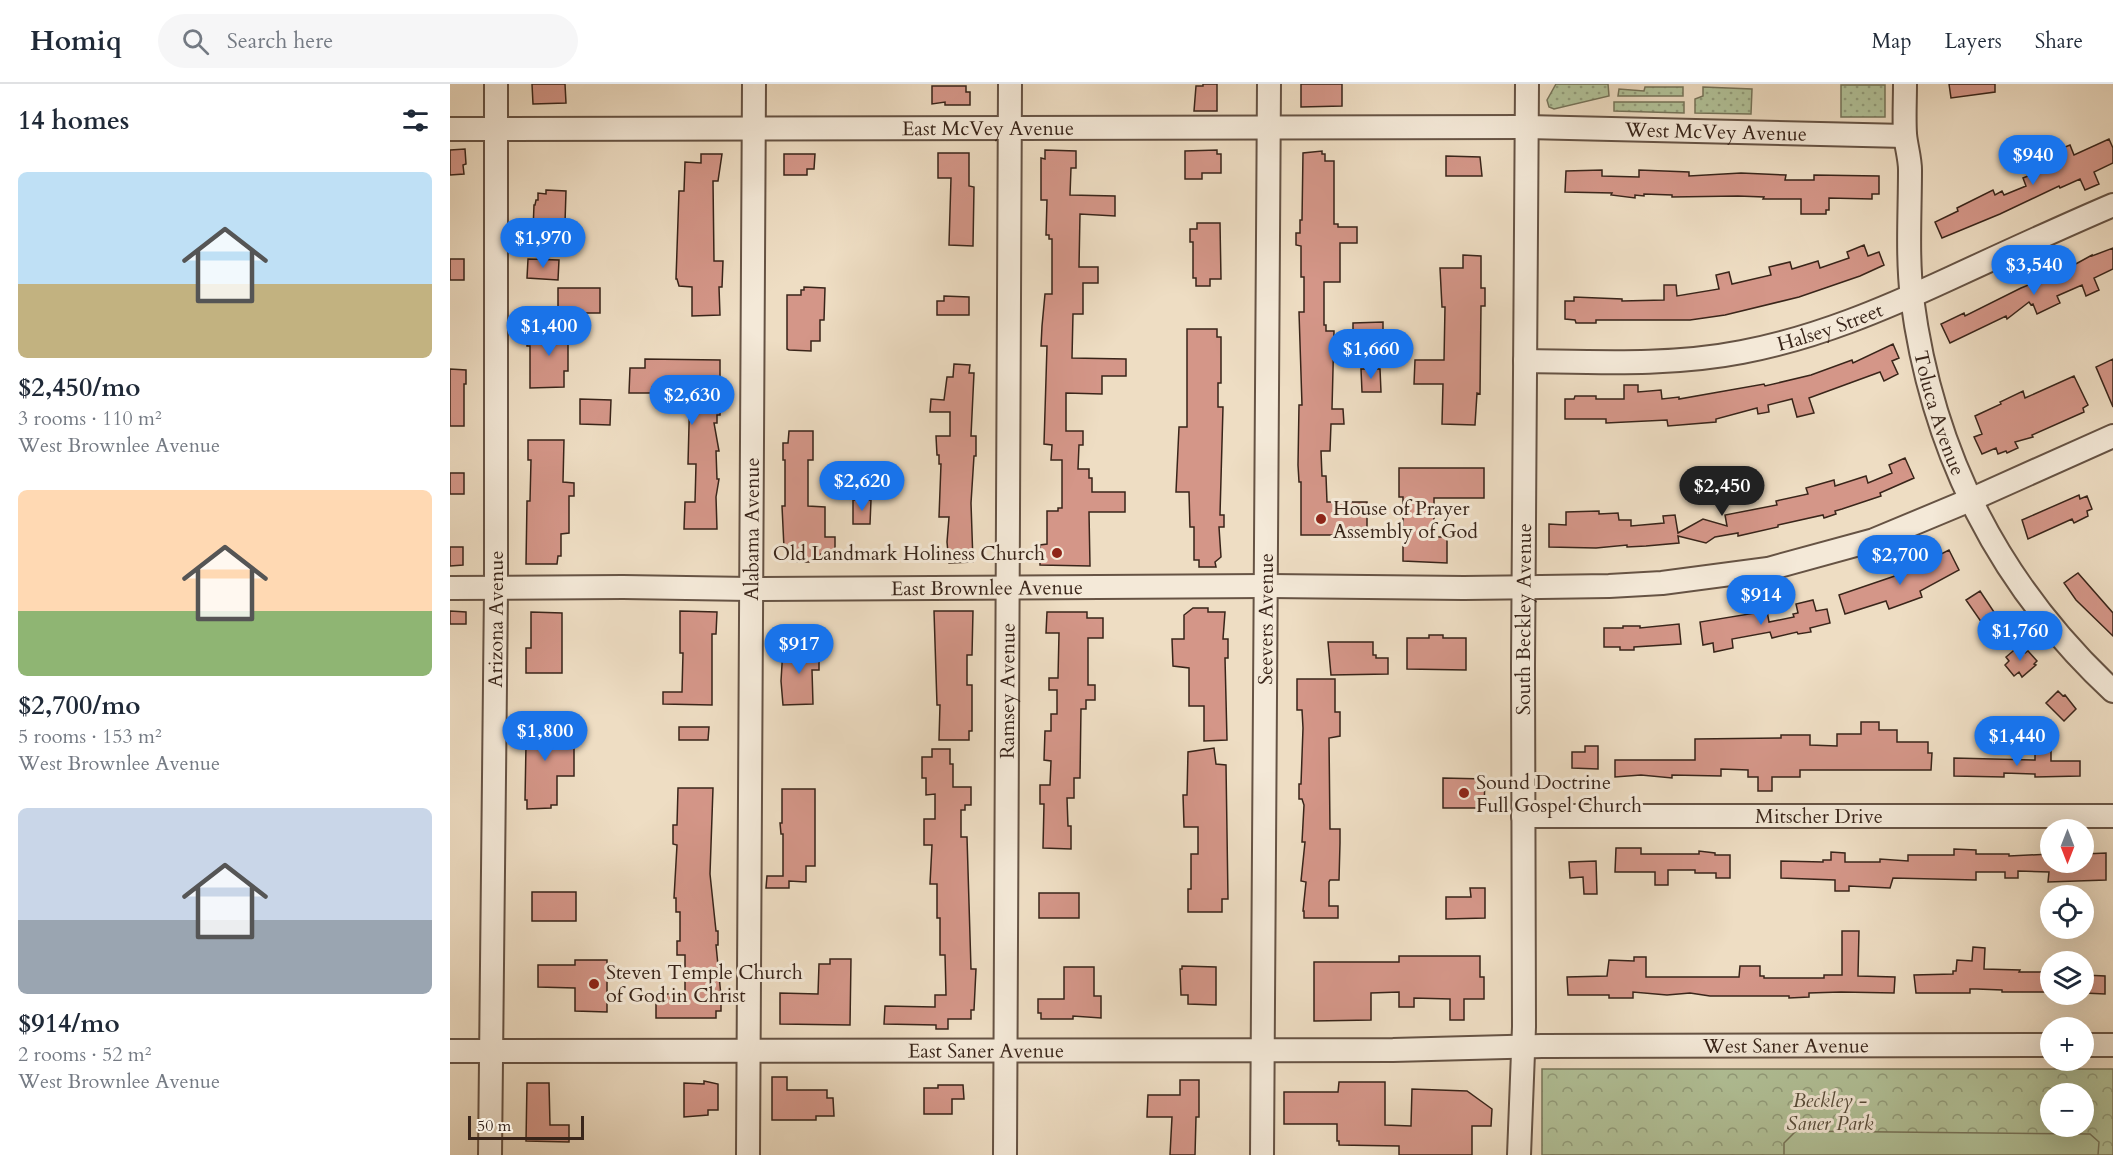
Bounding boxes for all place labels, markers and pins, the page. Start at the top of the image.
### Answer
pin: $940 [1997,135,2069,186]
pin: $1,970 [494,218,592,269]
pin: $3,540 [1985,245,2083,296]
pin: $1,400 [500,306,598,357]
pin: $1,660 [1322,329,1420,380]
pin: $2,630 [643,375,741,426]
pin: $2,620 [813,461,911,512]
pin: $2,450 [1673,466,1771,517]
place label: House of Prayer Assembly of God [1333,495,1478,545]
marker: House of Prayer Assembly of God [1314,512,1328,526]
pin: $2,700 [1851,535,1949,586]
place label: Old Landmark Holiness Church [773,540,1045,567]
marker: Old Landmark Holiness Church [1050,546,1064,560]
pin: $914 [1725,575,1797,626]
pin: $1,760 [1971,611,2069,662]
pin: $917 [763,624,835,675]
pin: $1,800 [496,711,594,762]
pin: $1,440 [1968,716,2066,767]
place label: Sound Doctrine Full Gospel Church [1476,769,1642,819]
marker: Sound Doctrine Full Gospel Church [1457,786,1471,800]
place label: Steven Temple Church of God in Christ [606,959,803,1009]
marker: Steven Temple Church of God in Christ [587,977,601,991]

